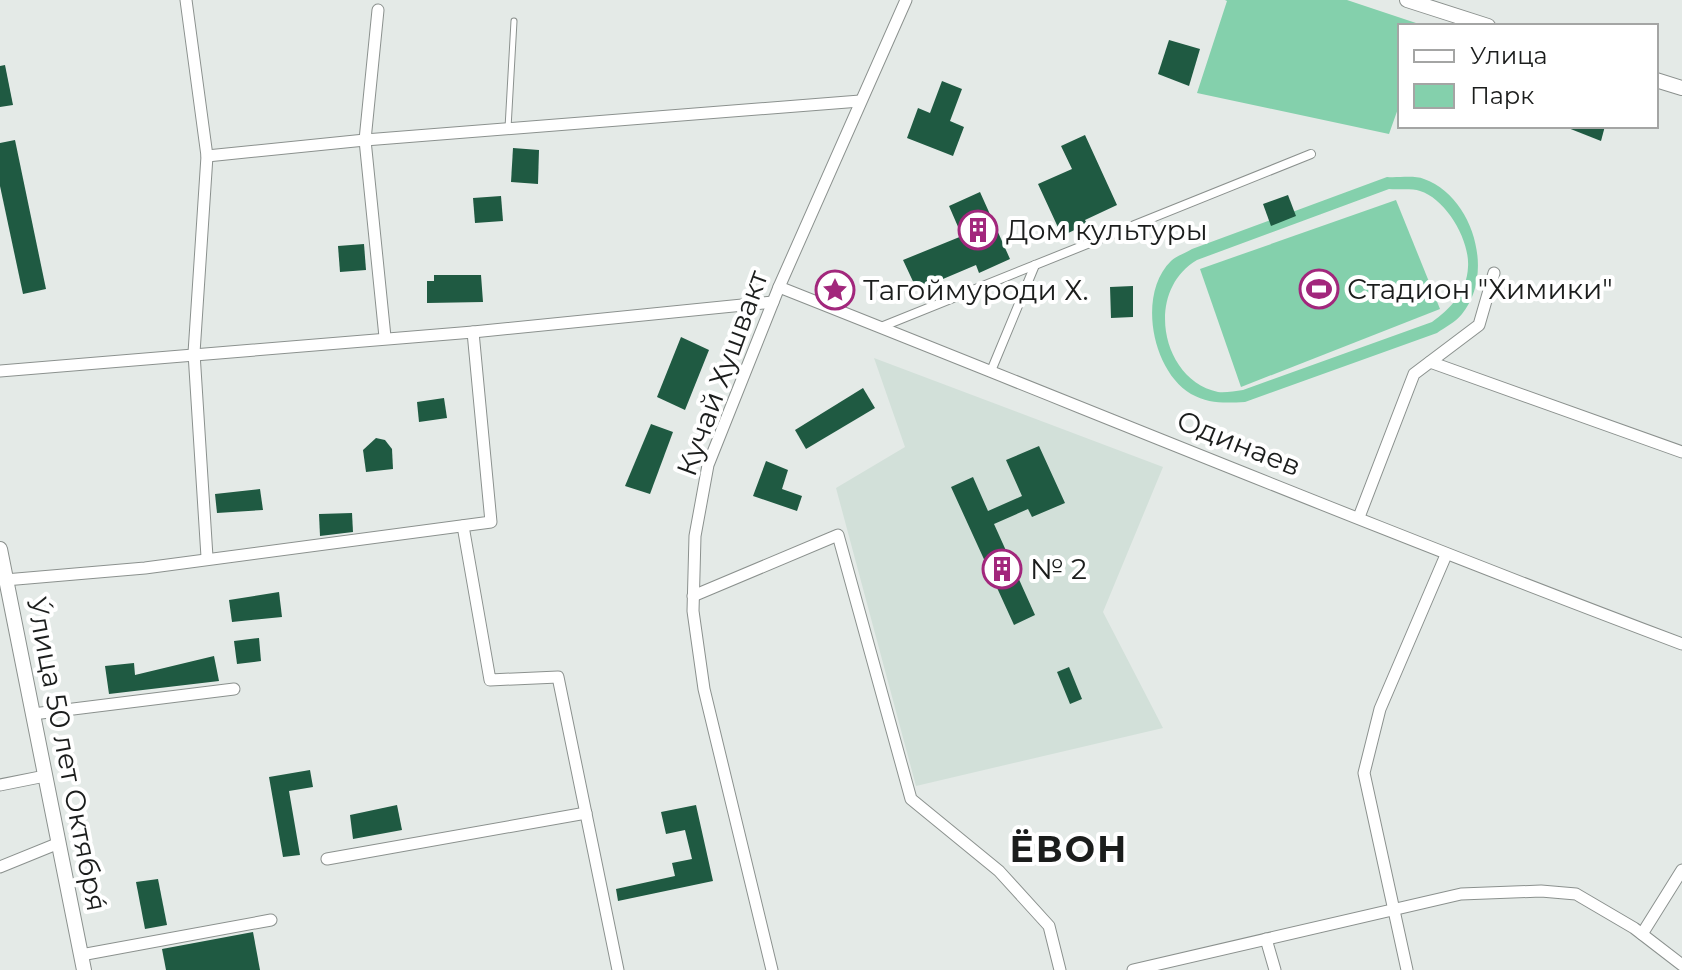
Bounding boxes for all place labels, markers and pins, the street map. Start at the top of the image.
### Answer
building icon: Дом культуры [957,209,999,251]
place label: Дом культуры [1006,213,1208,247]
sports icon: Стадион "Химики" [1298,268,1340,310]
place icon: Тагоймуроди Х. [814,269,856,311]
place label: Стадион "Химики" [1347,272,1613,306]
place label: Тагоймуроди Х. [863,273,1088,307]
building icon: № 2 [981,548,1023,590]
place label: № 2 [1030,552,1087,586]

